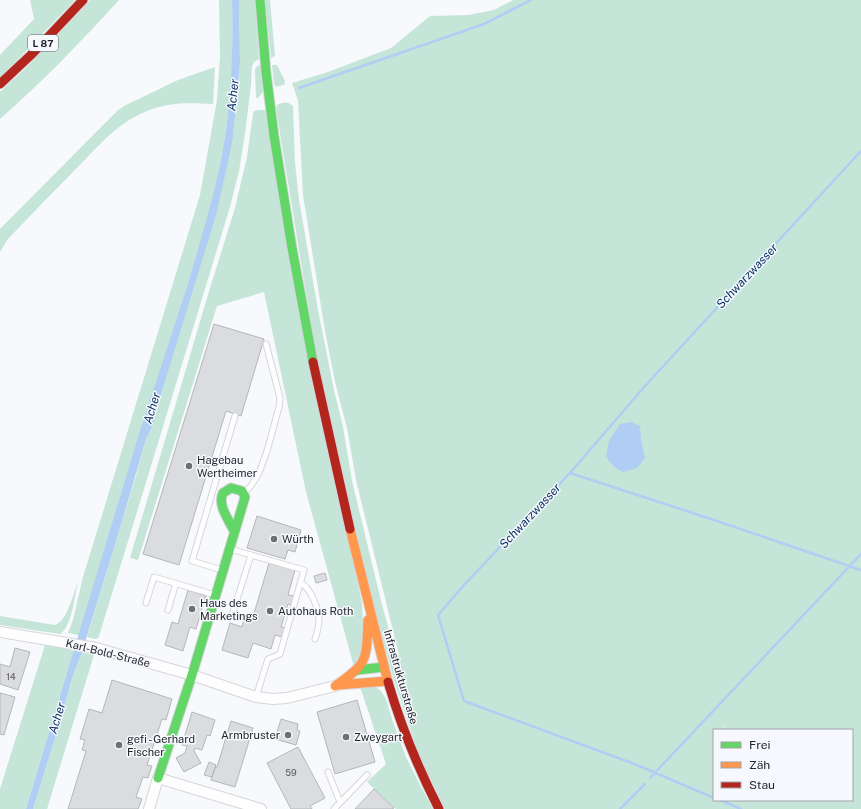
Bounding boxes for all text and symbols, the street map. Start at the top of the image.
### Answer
road number: L 87 [28,35,58,51]
water label: Acher [224,78,242,112]
water label: Schwarzwasser [713,240,781,311]
water label: Acher [141,390,164,425]
place label: Hagebau Wertheimer [197,454,257,479]
marker: Hagebau Wertheimer [184,461,194,471]
water label: Schwarzwasser [496,480,564,551]
place label: Würth [282,533,314,545]
marker: Würth [269,534,279,544]
place label: Haus des Marketings [200,597,258,622]
marker: Haus des Marketings [187,604,197,614]
place label: Autohaus Roth [278,605,353,617]
marker: Autohaus Roth [265,606,275,616]
street label: Infrastrukturstraße [382,628,420,726]
street label: Karl-Bold-Straße [65,637,151,669]
house number: 14 [6,671,16,682]
water label: Acher [46,700,69,735]
place label: Armbruster [221,729,280,741]
legend [713,729,853,801]
marker: Armbruster [283,730,293,740]
place label: Zweygart [354,731,402,743]
marker: Zweygart [341,732,351,742]
place label: gefi - Gerhard Fischer [127,733,195,758]
text: Frei [749,738,771,752]
marker: gefi - Gerhard Fischer [114,740,124,750]
text: Zäh [749,758,770,772]
house number: 59 [285,767,297,778]
text: Stau [749,778,775,792]

